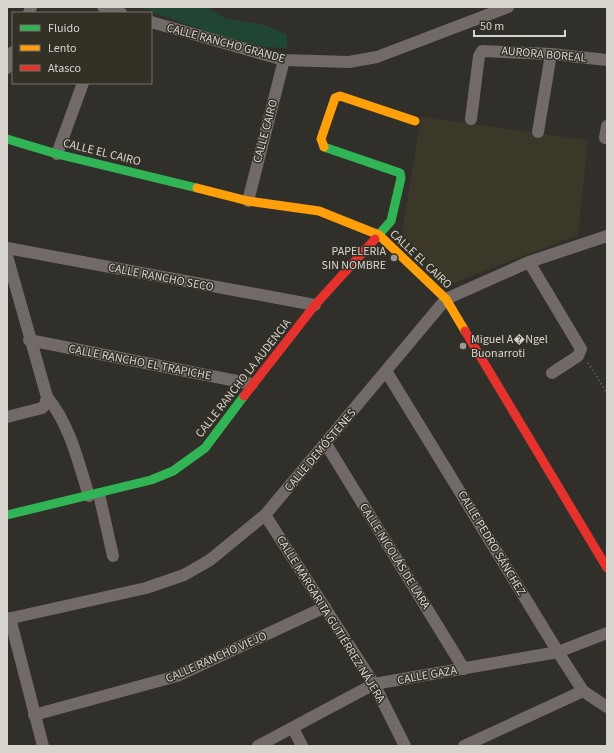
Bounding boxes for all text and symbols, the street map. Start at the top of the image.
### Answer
legend [12,12,152,84]
scale bar [474,12,565,38]
text: 50 m [480,18,504,35]
street label: CALLE RANCHO GRANDE [165,19,287,67]
text: Fluido [48,20,80,37]
text: Lento [48,40,77,57]
street label: AURORA BOREAL [501,42,587,67]
text: Atasco [48,60,81,77]
street label: CALLE CAIRO [249,97,282,165]
street label: CALLE EL CAIRO [61,135,143,170]
street label: CALLE EL CAIRO [386,226,456,293]
place label: PAPELERIA SIN NOMBRE [322,243,386,274]
marker: PAPELERIA SIN NOMBRE [389,253,399,263]
street label: CALLE RANCHO SECO [107,259,215,296]
street label: CALLE RANCHO LA AUDENCIA [192,315,296,441]
place label: Miguel A�Ngel Buonarroti [471,331,548,362]
street label: CALLE RANCHO EL TRAPICHE [67,340,213,385]
marker: Miguel A�Ngel Buonarroti [458,341,468,351]
street label: CALLE DEMÓSTENES [281,405,360,495]
street label: CALLE PEDRO SÁNCHEZ [453,488,530,599]
street label: CALLE NICOLÁS DE LARA [355,500,434,613]
street label: CALLE MARGARITA GUTIÉRREZ NÁJERA [272,532,389,706]
street label: CALLE RANCHO VIEJO [163,627,270,687]
street label: CALLE GAZA [396,662,459,689]

